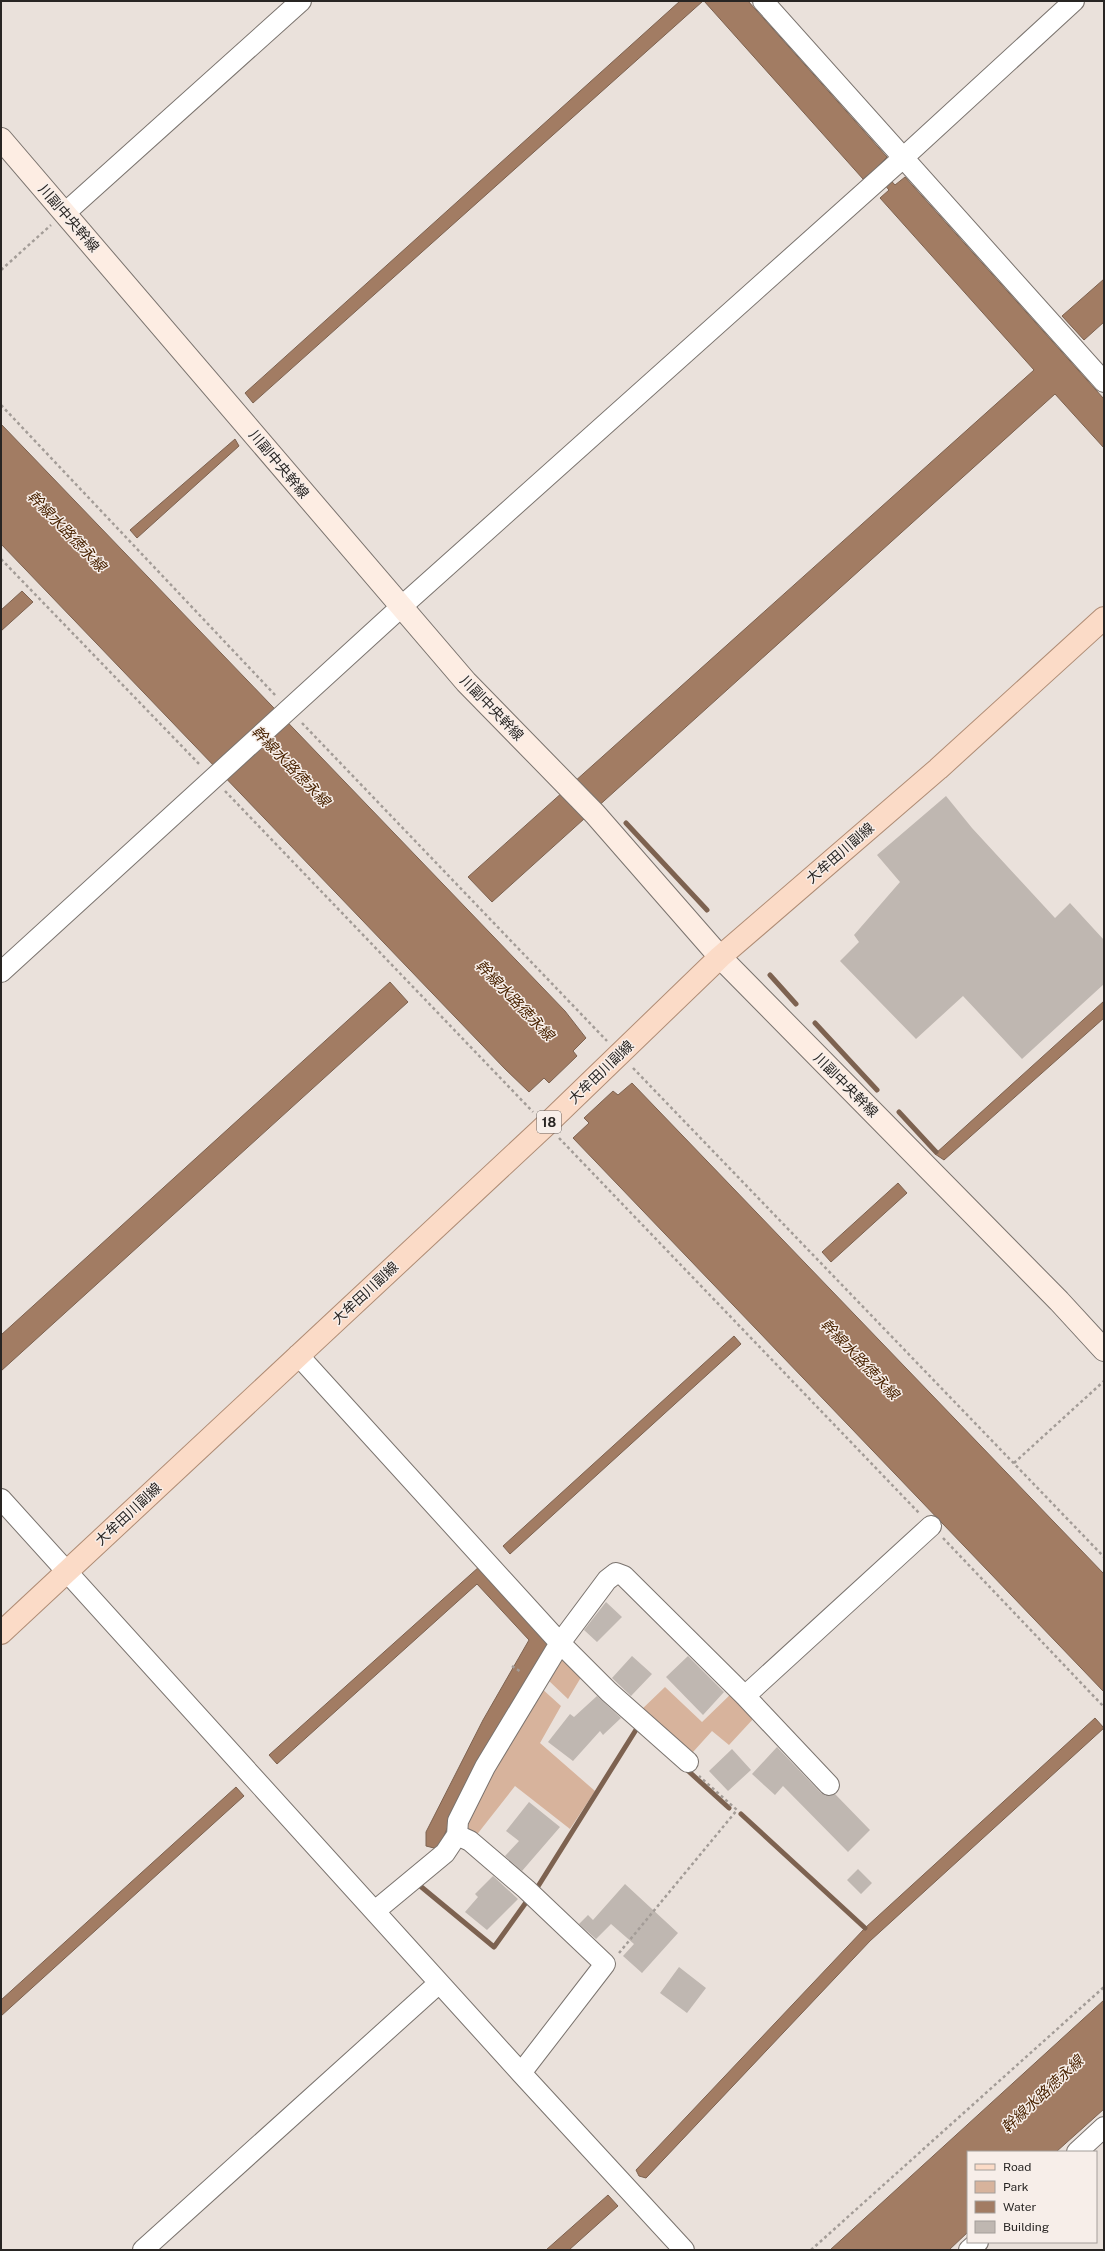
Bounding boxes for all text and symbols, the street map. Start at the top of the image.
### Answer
street label: 川副中央幹線 [35,181,103,255]
street label: 川副中央幹線 [246,427,312,501]
water label: 幹線水路徳永線 [24,487,111,576]
street label: 川副中央幹線 [457,672,527,744]
water label: 幹線水路徳永線 [248,722,335,811]
street label: 大牟田川副線 [803,819,877,887]
water label: 幹線水路徳永線 [472,956,559,1045]
street label: 大牟田川副線 [565,1037,637,1107]
street label: 川副中央幹線 [811,1050,881,1120]
road number: 18 [537,1111,561,1133]
street label: 大牟田川副線 [329,1259,401,1327]
water label: 幹線水路徳永線 [817,1315,904,1404]
street label: 大牟田川副線 [92,1480,164,1548]
water label: 幹線水路徳永線 [998,2051,1088,2136]
legend [967,2151,1097,2243]
text: Road [1003,2160,1031,2174]
text: Park [1003,2180,1029,2194]
text: Water [1003,2200,1037,2214]
text: Building [1003,2220,1049,2234]

